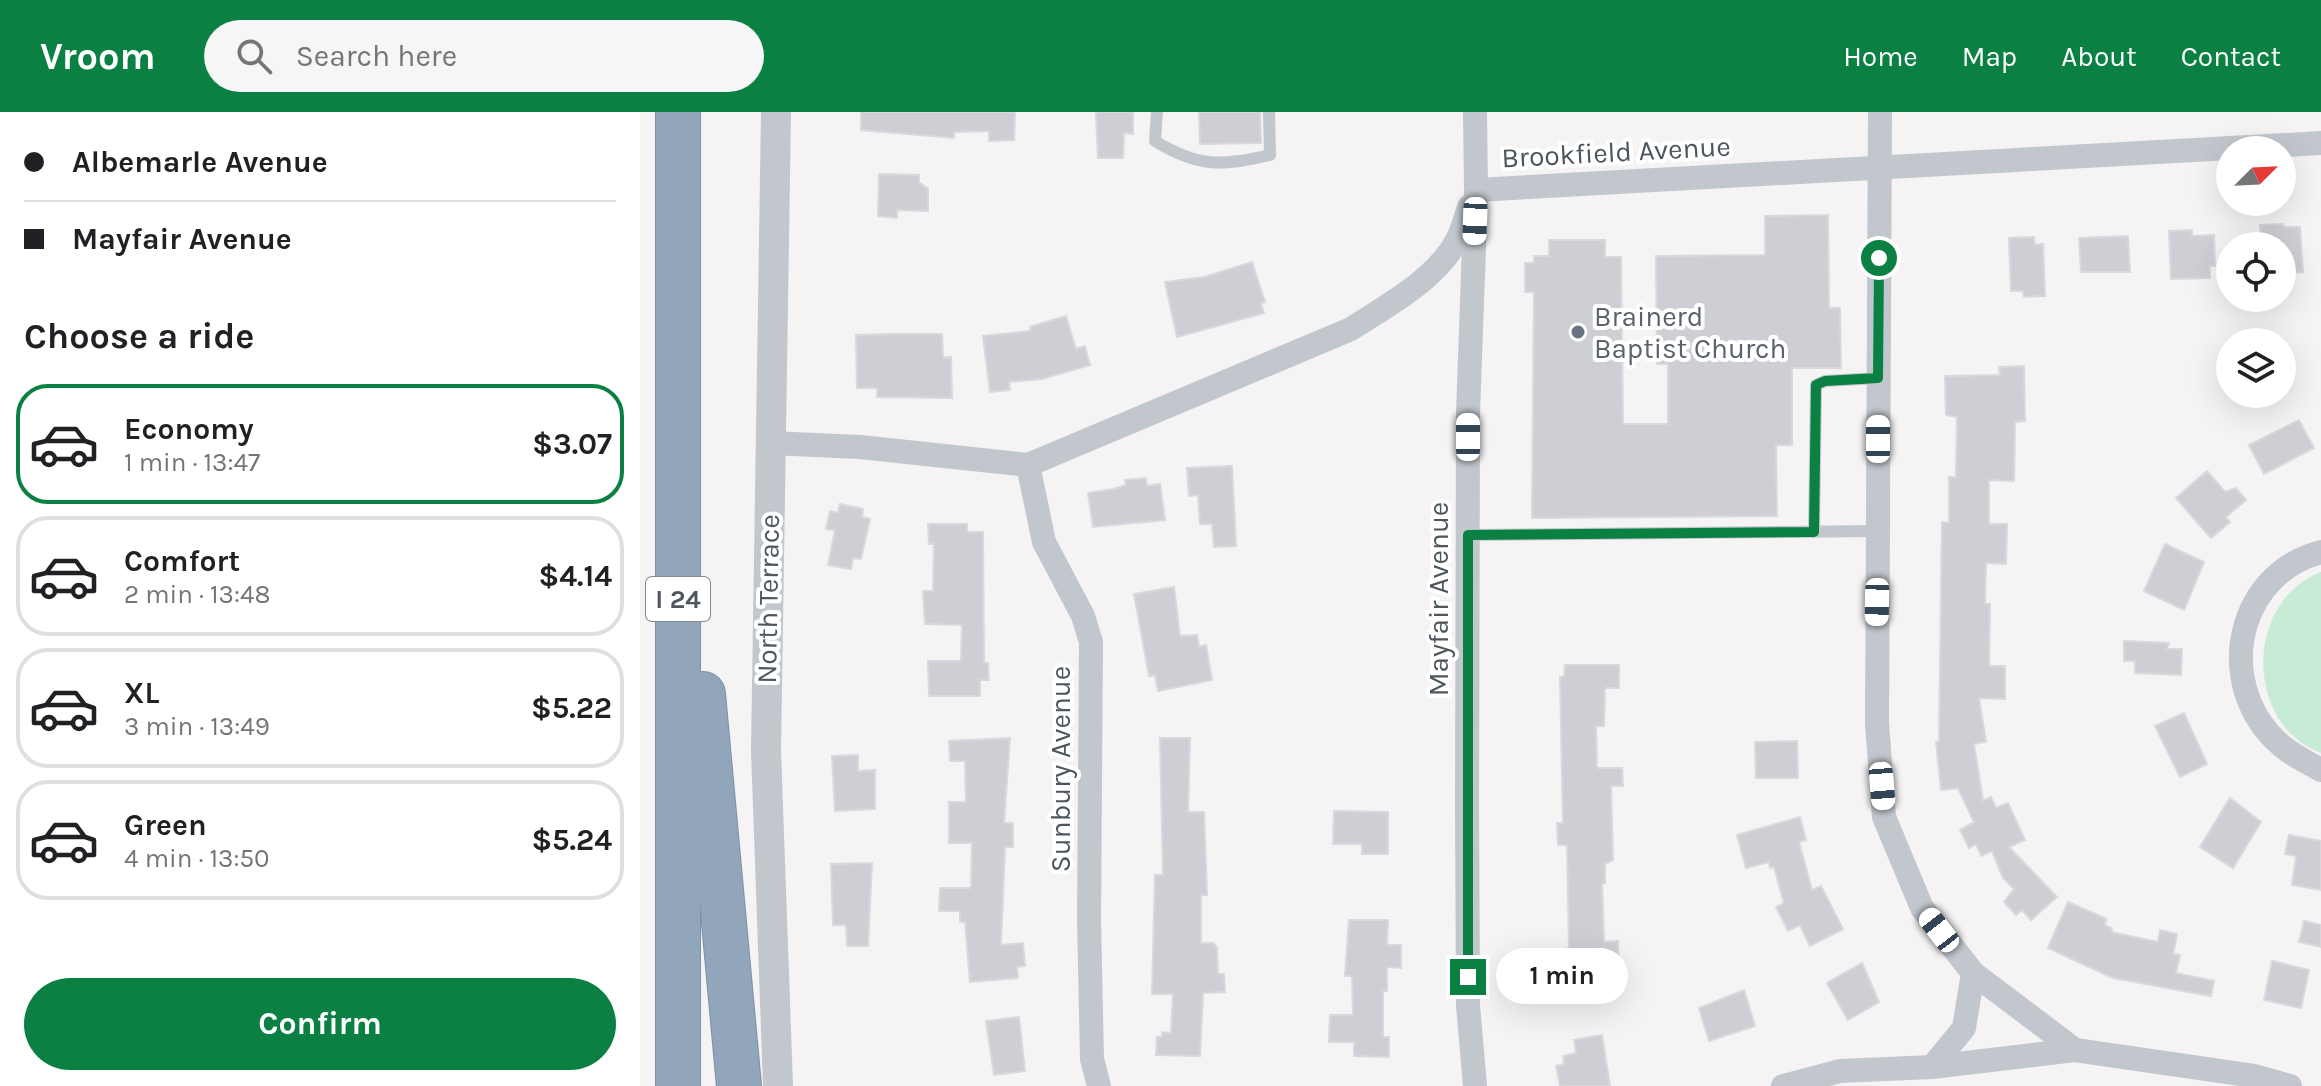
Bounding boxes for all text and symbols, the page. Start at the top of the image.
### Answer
search box [204,20,764,92]
text: Vroom [40,34,156,79]
icon: search [232,34,276,78]
text: Search here [296,38,457,74]
text: Home [1843,40,1918,73]
text: Map [1962,40,2017,73]
text: About [2061,40,2137,73]
text: Contact [2181,40,2281,73]
street label: Brookfield Avenue [1501,130,1731,174]
north arrow [2216,136,2296,216]
map controls [2216,136,2296,408]
text: Albemarle Avenue [72,144,328,180]
car [1462,197,1488,245]
text: Mayfair Avenue [72,221,292,257]
button: locate [2216,232,2296,312]
route start [1861,240,1897,276]
place label: Brainerd Baptist Church [1594,300,1786,365]
text: Choose a ride [24,315,254,357]
marker: Brainerd Baptist Church [1569,323,1587,341]
button: layers [2216,328,2296,408]
icon: car [28,408,100,480]
text: Economy [124,411,254,447]
car [1456,413,1480,461]
car [1866,415,1890,463]
text: $3.07 [532,426,612,462]
text: 1 min · 13:47 [124,447,260,478]
street label: Mayfair Avenue [1422,502,1455,696]
street label: North Terrace [750,514,786,684]
icon: car [28,540,100,612]
text: Comfort [124,543,240,579]
text: $4.14 [538,558,612,594]
road number: I 24 [646,577,710,621]
car [1865,578,1889,626]
text: 2 min · 13:48 [124,579,270,610]
street label: Sunbury Avenue [1044,666,1077,872]
icon: car [28,672,100,744]
text: XL [124,675,159,711]
text: $5.22 [531,690,612,726]
text: 3 min · 13:49 [124,711,270,742]
car [1868,761,1896,811]
icon: car [28,804,100,876]
text: Green [124,807,207,843]
text: $5.24 [531,822,612,858]
text: 4 min · 13:50 [124,843,270,874]
car [1915,904,1963,956]
callout: 1 min [1496,949,1628,1005]
route end [1450,959,1486,995]
text: 1 min [1529,960,1595,991]
button: Confirm [24,978,616,1070]

